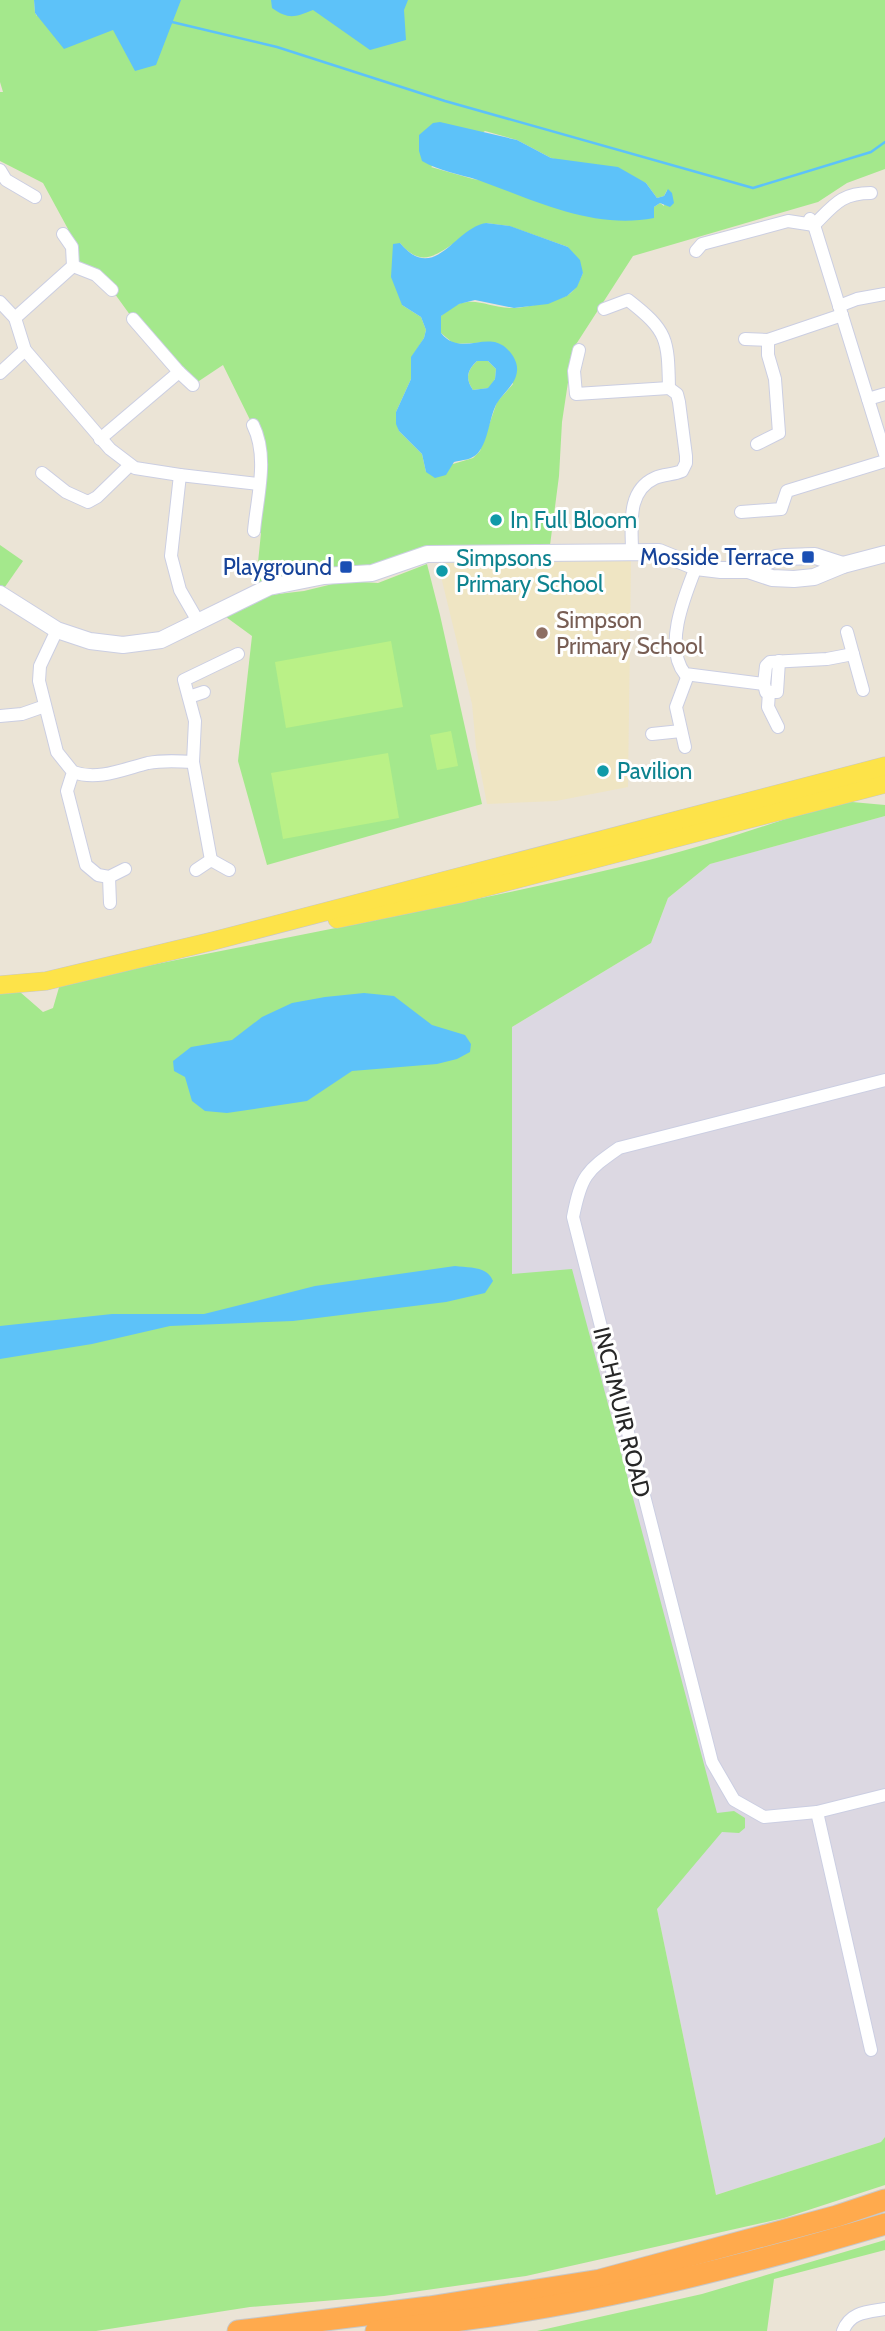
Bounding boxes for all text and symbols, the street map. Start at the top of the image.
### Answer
place label: In Full Bloom [510,506,637,534]
marker: In Full Bloom [488,512,504,528]
place label: Mosside Terrace [640,543,794,571]
place label: Simpsons Primary School [456,544,604,598]
marker: Mosside Terrace [800,549,816,565]
place label: Playground [223,553,332,581]
marker: Playground [338,559,354,575]
marker: Simpsons Primary School [434,563,450,579]
place label: Simpson Primary School [556,606,704,660]
marker: Simpson Primary School [534,625,550,641]
place label: Pavilion [617,757,692,785]
marker: Pavilion [595,763,611,779]
street label: INCHMUIR ROAD [587,1324,657,1500]

